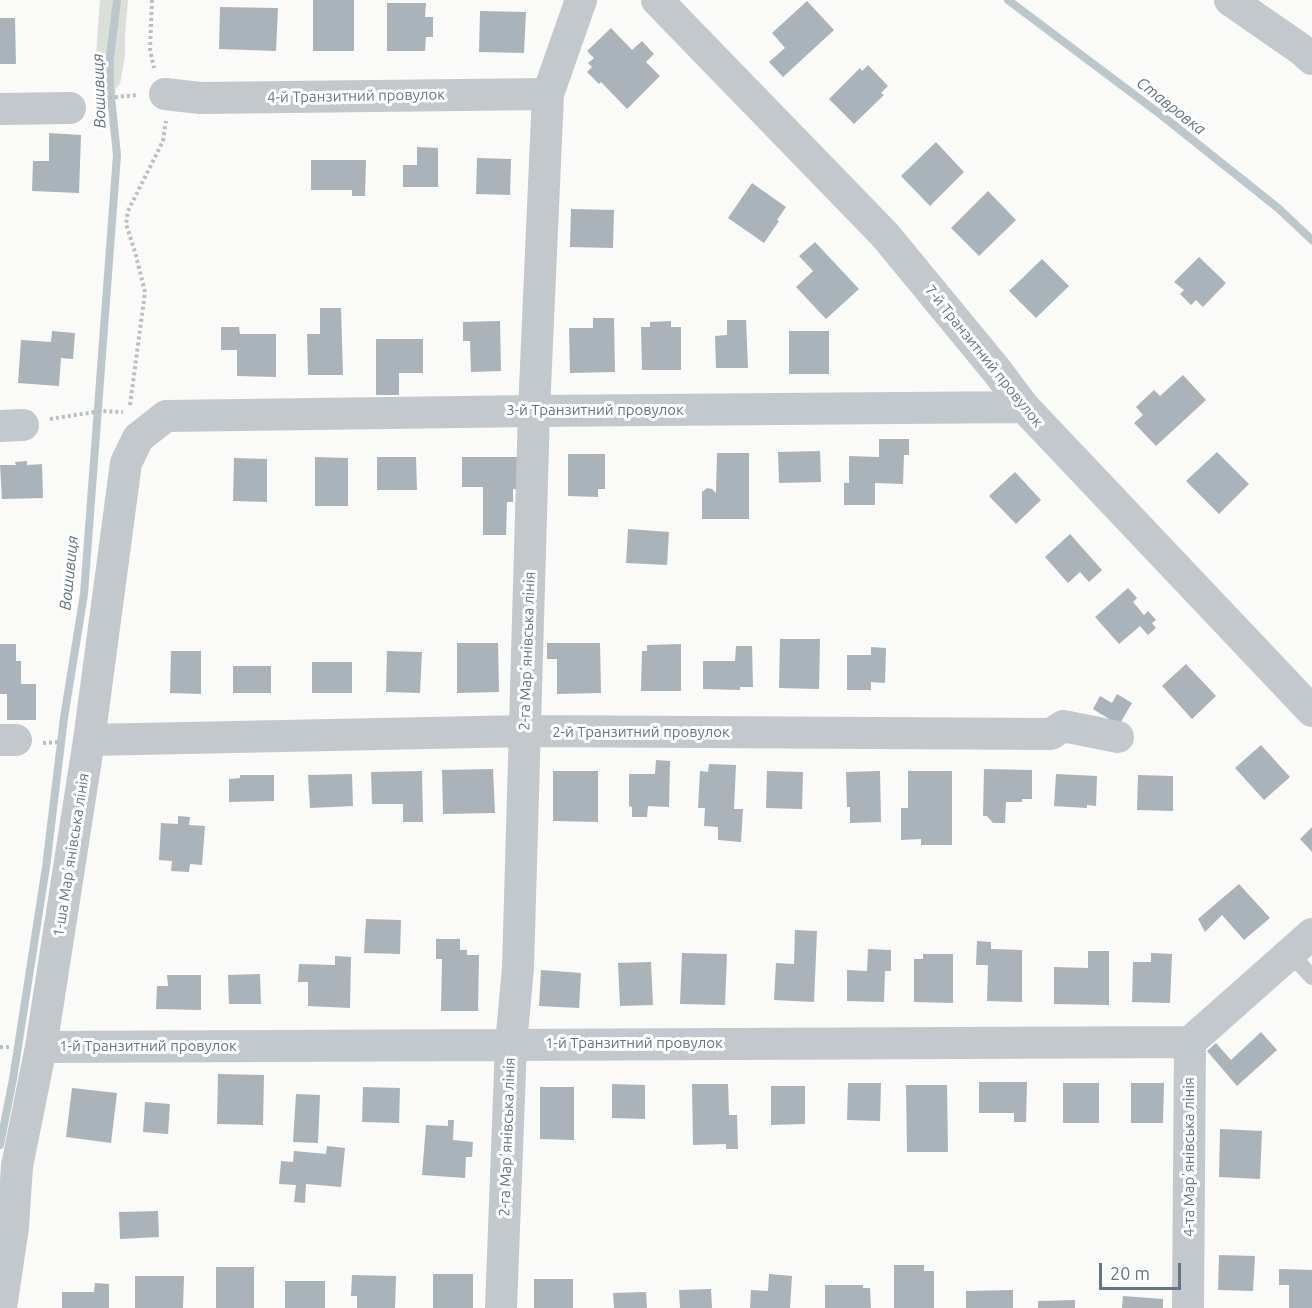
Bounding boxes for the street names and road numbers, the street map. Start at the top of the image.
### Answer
street label: 4-й Транзитний провулок [267,85,445,107]
street label: 7-й Транзитний провулок [921,281,1047,431]
street label: 3-й Транзитний провулок [506,401,684,419]
street label: 2-га Марʼянівська лінія [515,571,539,731]
street label: 2-й Транзитний провулок [552,723,730,741]
street label: 1-ша Марʼянівська лінія [49,772,93,938]
street label: 1-й Транзитний провулок [545,1034,723,1052]
street label: 1-й Транзитний провулок [59,1037,237,1055]
street label: 2-га Марʼянівська лінія [495,1057,519,1217]
street label: 4-та Марʼянівська лінія [1180,1077,1198,1237]

